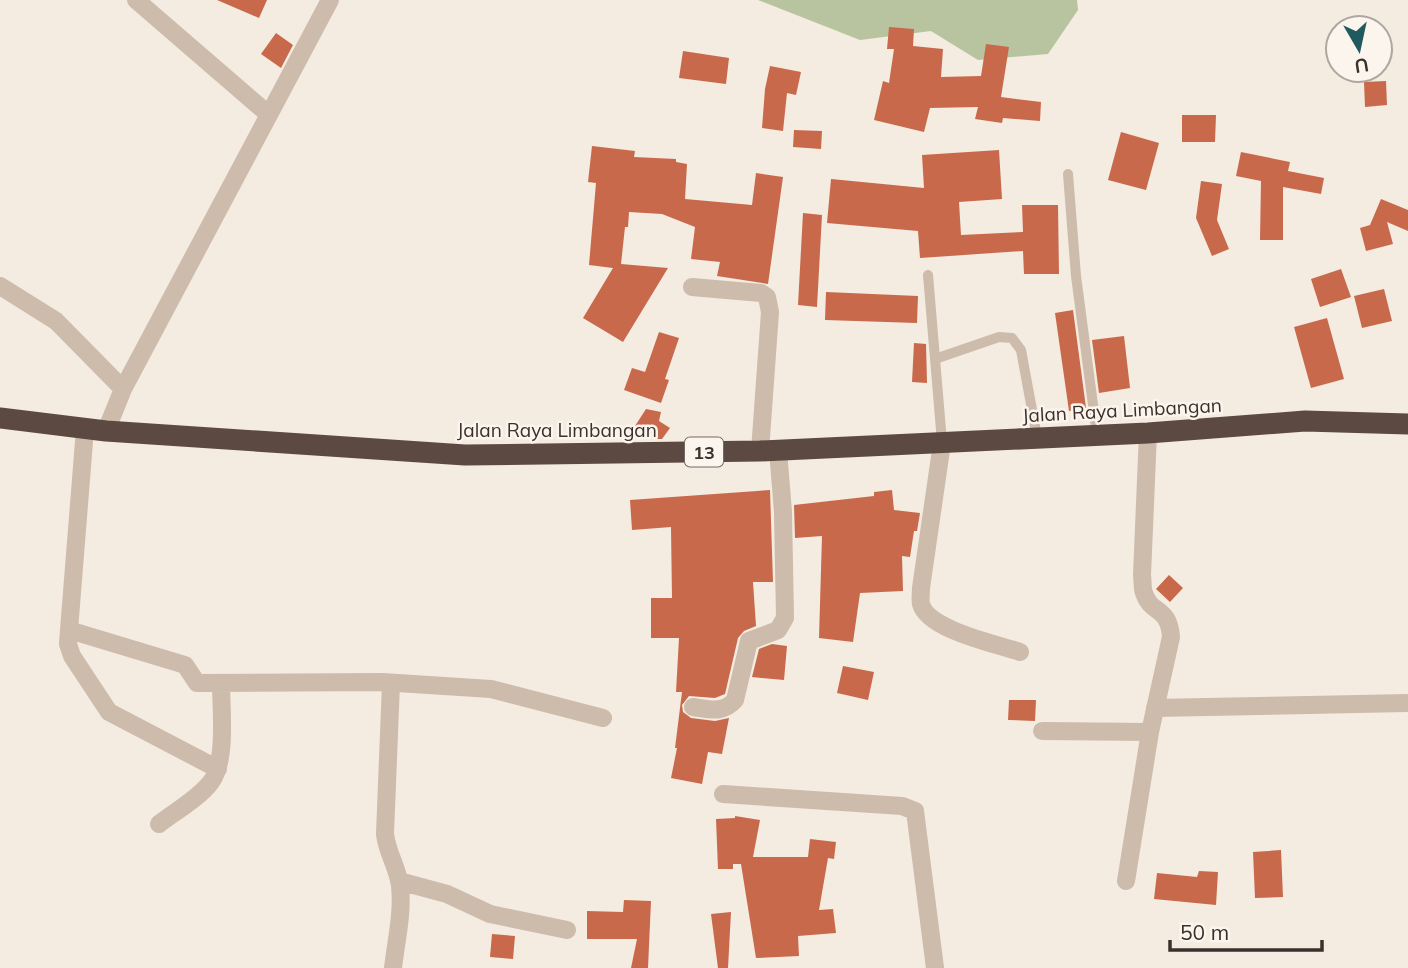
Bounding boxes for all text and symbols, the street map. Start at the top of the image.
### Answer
north arrow [1324,14,1394,84]
text: U [1353,53,1370,79]
street label: Jalan Raya Limbangan [1022,393,1222,427]
street label: Jalan Raya Limbangan [457,418,657,442]
road number: 13 [685,438,723,466]
scale bar [1170,908,1322,952]
text: 50 m [1180,919,1229,945]

